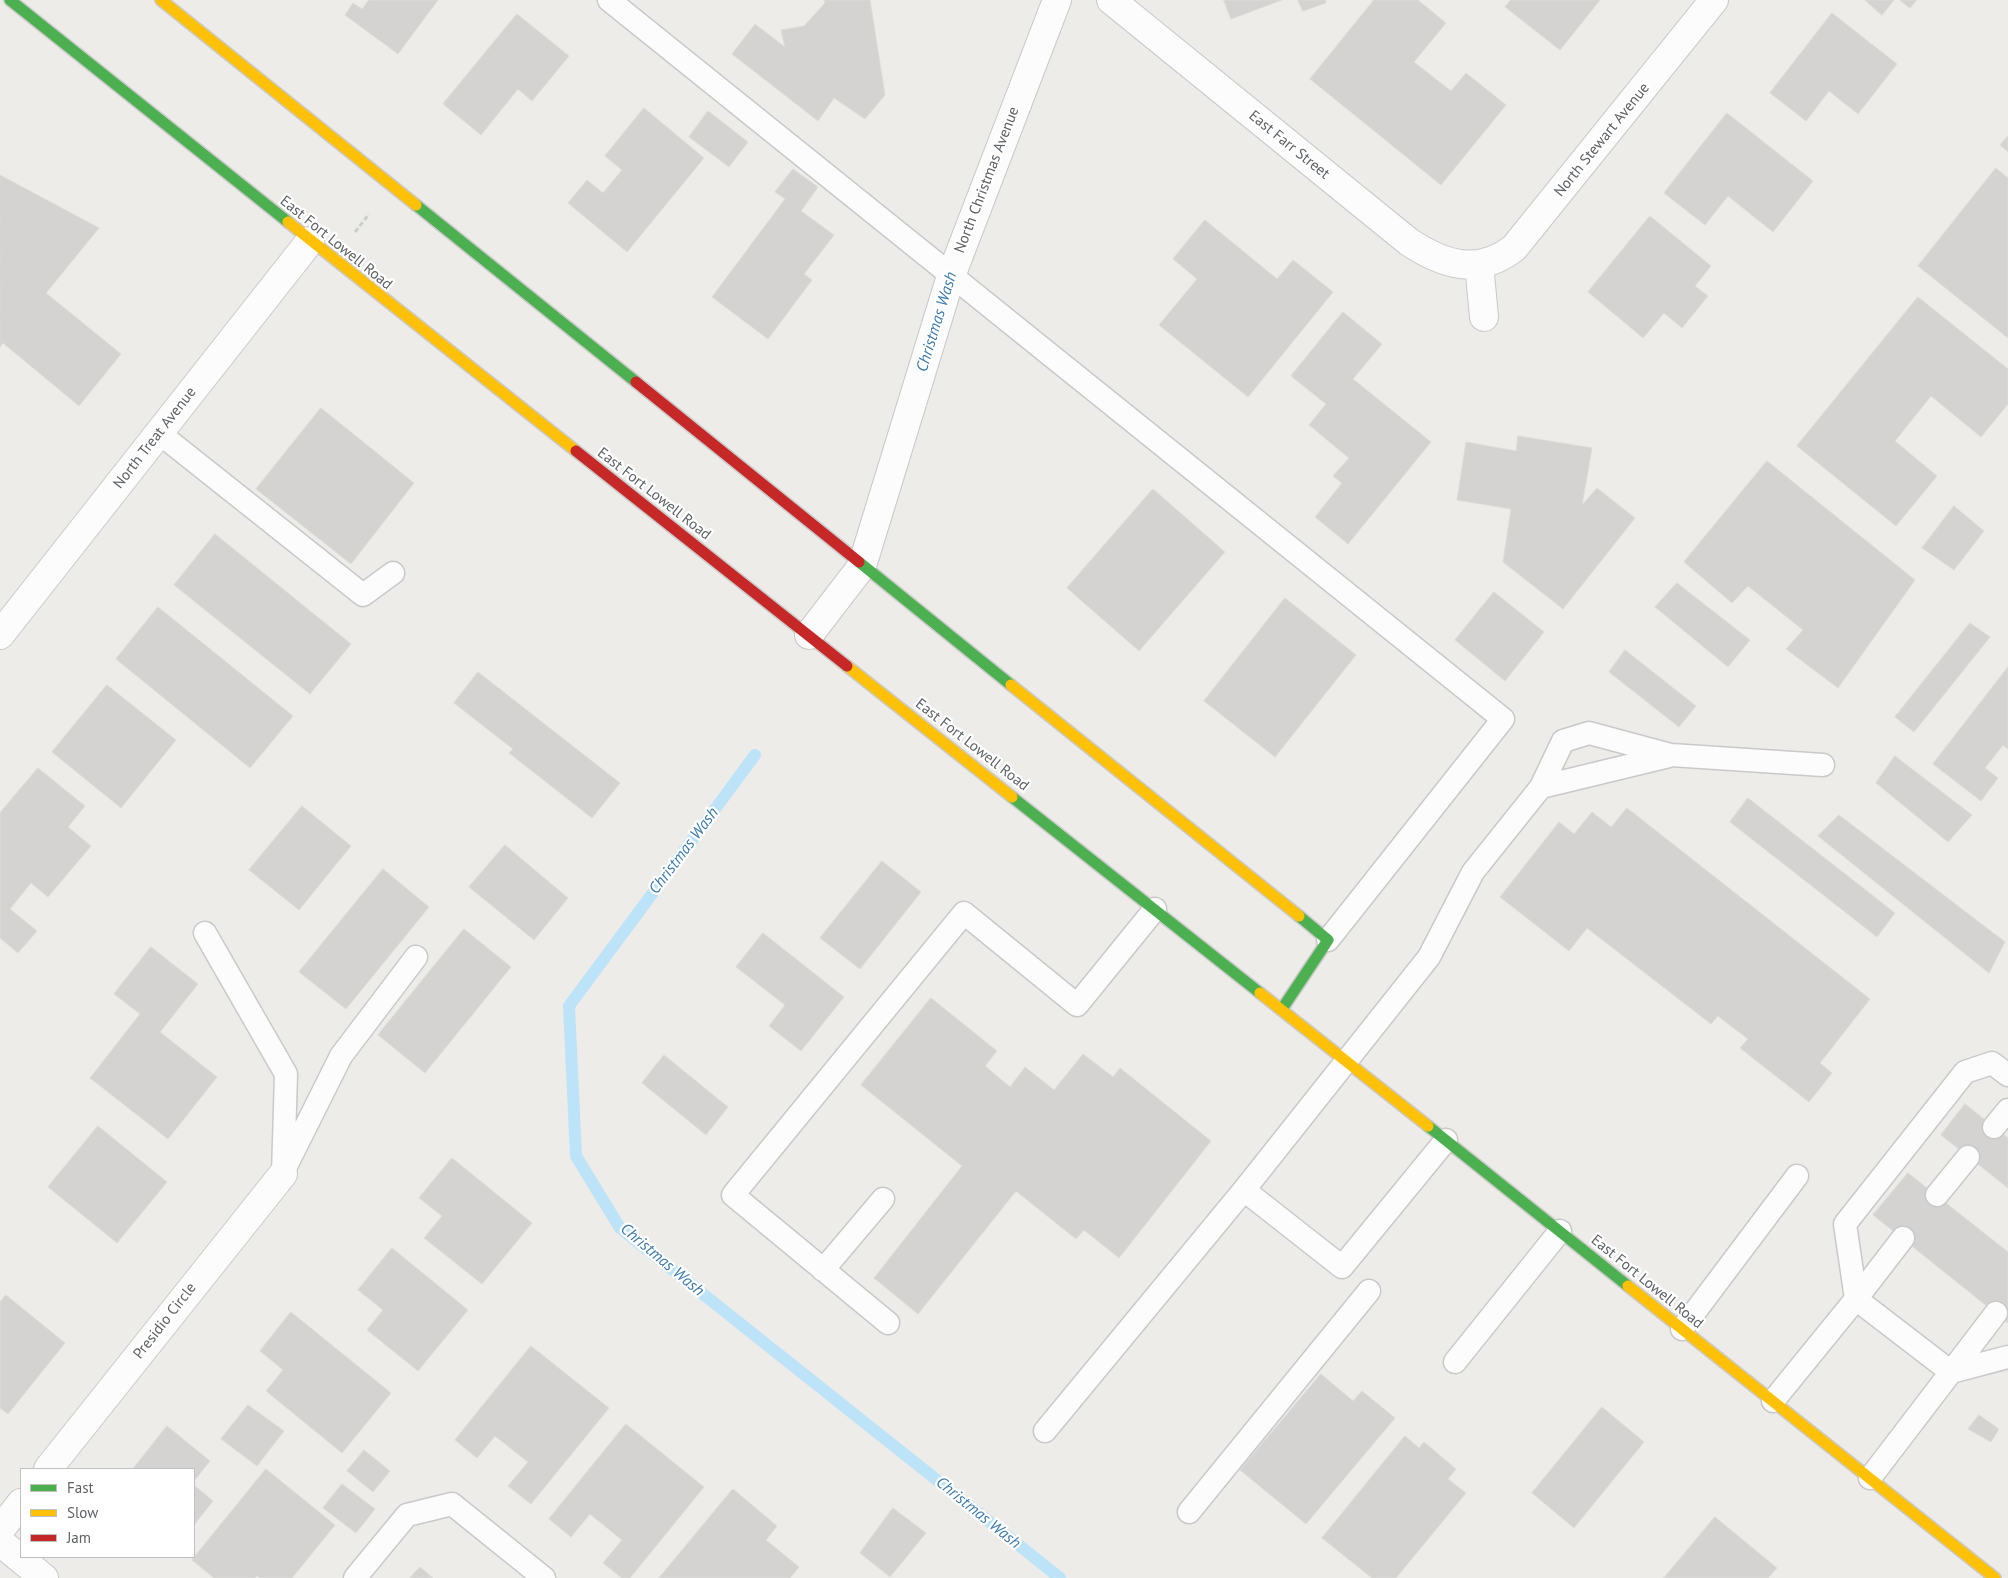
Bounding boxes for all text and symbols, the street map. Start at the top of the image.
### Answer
street label: North Stewart Avenue [1551,79,1653,201]
street label: North Christmas Avenue [951,104,1023,256]
street label: East Farr Street [1245,107,1333,183]
street label: East Fort Lowell Road [276,192,396,294]
water label: Christmas Wash [913,270,961,374]
street label: North Treat Avenue [110,384,200,492]
street label: East Fort Lowell Road [594,444,714,544]
street label: East Fort Lowell Road [912,695,1032,795]
water label: Christmas Wash [645,804,723,898]
water label: Christmas Wash [616,1219,708,1301]
street label: East Fort Lowell Road [1587,1231,1707,1333]
street label: Presidio Circle [130,1279,200,1363]
legend [20,1468,195,1558]
water label: Christmas Wash [932,1473,1024,1553]
text: Fast [67,1478,94,1497]
text: Slow [67,1503,98,1522]
text: Jam [67,1528,91,1547]

